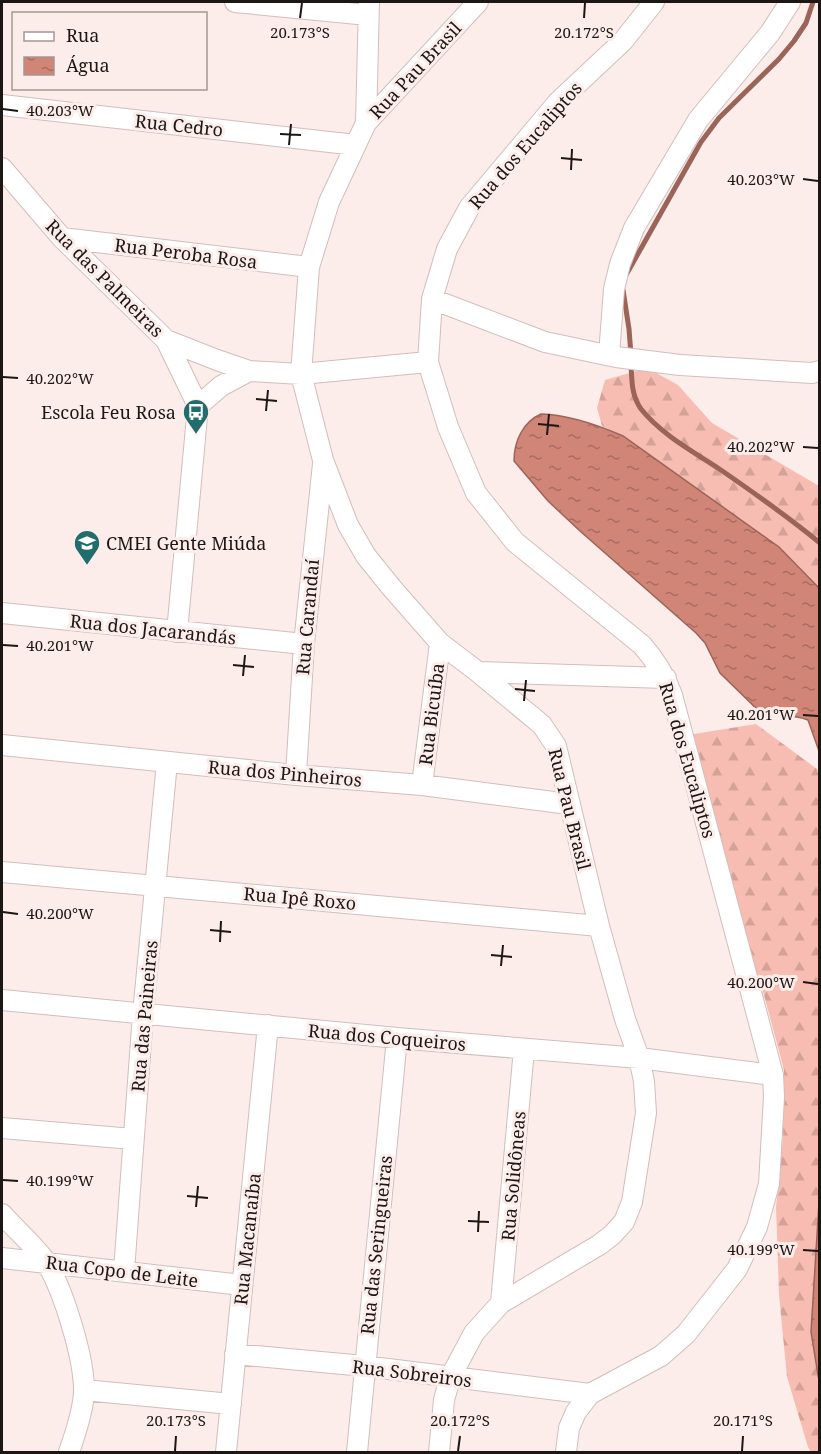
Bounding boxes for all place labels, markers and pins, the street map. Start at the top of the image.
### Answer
bus stop icon: Escola Feu Rosa [181,397,211,435]
place label: Escola Feu Rosa [41,400,176,424]
school or university icon: CMEI Gente Miúda [72,528,102,566]
place label: CMEI Gente Miúda [106,531,266,555]

